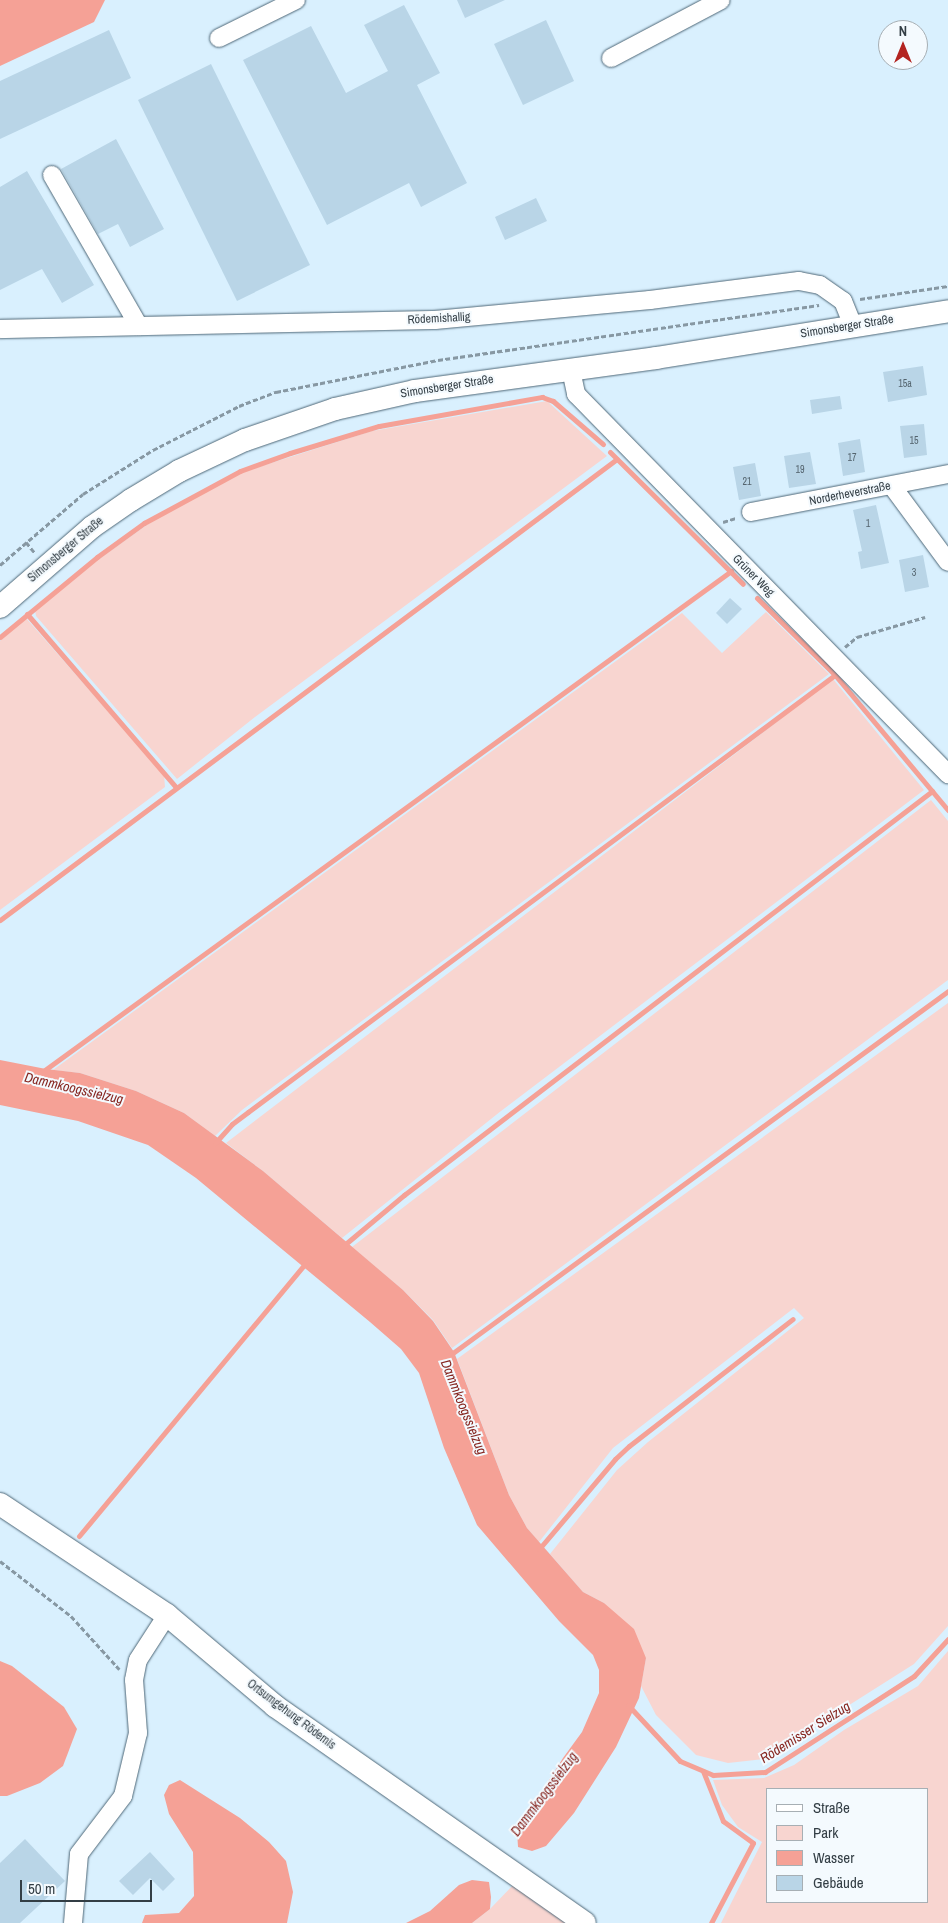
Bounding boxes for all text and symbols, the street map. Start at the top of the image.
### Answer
north arrow [878,20,928,70]
text: N [899,22,907,40]
street label: Rödemishallig [407,310,471,328]
street label: Simonsberger Straße [799,313,895,341]
street label: Simonsberger Straße [399,373,495,401]
house number: 15a [898,378,912,390]
house number: 15 [909,435,919,447]
house number: 17 [847,452,857,464]
house number: 19 [795,464,805,476]
house number: 21 [742,476,752,488]
street label: Norderheverstraße [808,479,892,509]
street label: Simonsberger Straße [25,514,107,586]
house number: 1 [866,518,870,530]
street label: Grüner Weg [729,552,777,600]
house number: 3 [912,567,916,579]
water label: Dammkoogssielzug [23,1068,125,1108]
water label: Dammkoogssielzug [437,1357,491,1457]
street label: Ortsumgehung Rödemis [244,1677,338,1753]
water label: Rödemisser Sielzug [757,1697,853,1767]
water label: Dammkoogssielzug [507,1749,581,1839]
legend [766,1788,928,1903]
text: Straße [813,1797,850,1818]
text: Park [813,1822,838,1843]
text: Wasser [813,1847,854,1868]
scale bar [22,1870,155,1902]
text: Gebäude [813,1872,864,1893]
text: 50 m [28,1878,55,1899]

